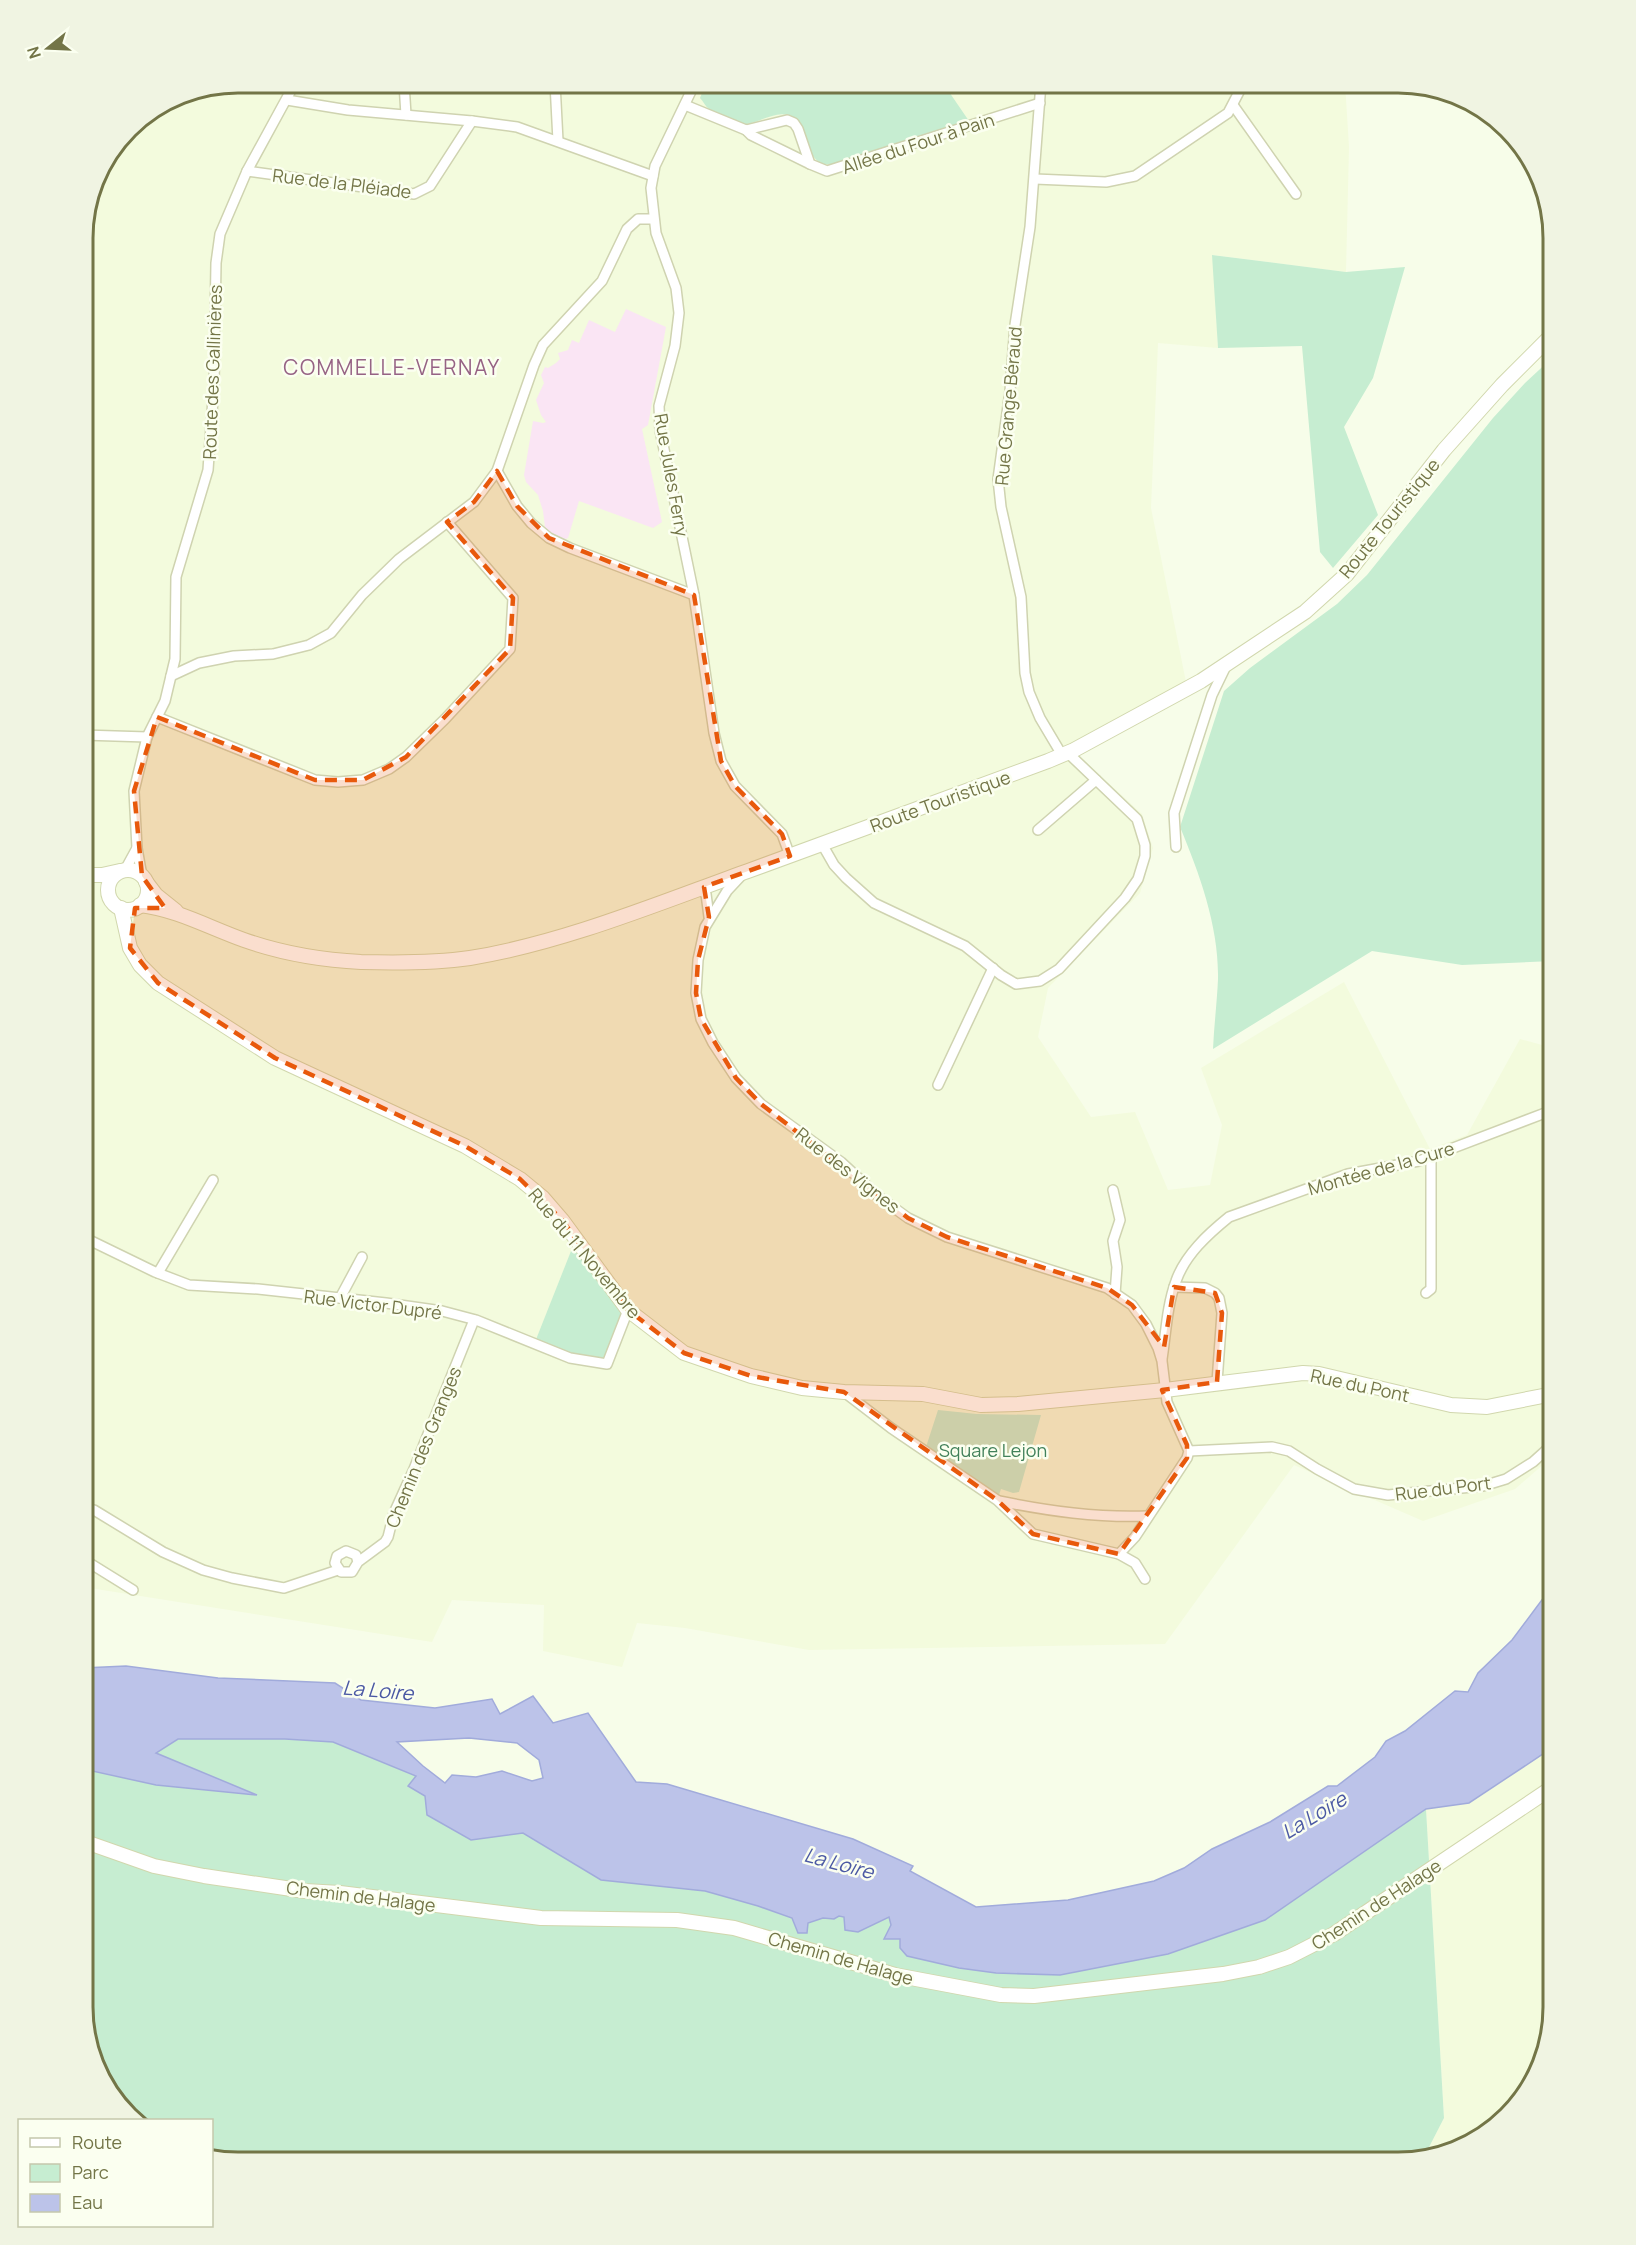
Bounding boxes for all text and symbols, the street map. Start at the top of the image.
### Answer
north arrow [18,18,78,78]
text: N [21,44,46,62]
street label: Allée du Four à Pain [839,107,997,179]
street label: Rue de la Pléiade [271,163,413,203]
street label: Route des Gallinières [197,284,227,460]
street label: Rue Grange Béraud [989,326,1027,486]
district label: COMMELLE-VERNAY [283,353,501,381]
street label: Rue Jules Ferry [649,412,695,539]
street label: Route Touristique [1333,453,1445,583]
street label: Route Touristique [866,764,1014,838]
street label: Rue des Vignes [791,1122,905,1218]
street label: Montée de la Cure [1305,1136,1457,1200]
street label: Rue du 11 Novembre [523,1183,647,1323]
street label: Rue Victor Dupré [303,1284,443,1324]
street label: Chemin des Granges [380,1363,466,1531]
street label: Rue du Pont [1308,1363,1412,1407]
park label: Square Lejon [939,1438,1047,1462]
street label: Rue du Port [1394,1470,1492,1506]
water label: La Loire [342,1673,416,1707]
water label: La Loire [1277,1785,1352,1845]
water label: La Loire [801,1841,878,1886]
street label: Chemin de Halage [1307,1853,1445,1955]
street label: Chemin de Halage [285,1875,437,1917]
street label: Chemin de Halage [766,1926,916,1990]
legend [18,2119,213,2227]
text: Route [72,2130,122,2154]
text: Parc [72,2160,109,2184]
text: Eau [72,2190,103,2214]

